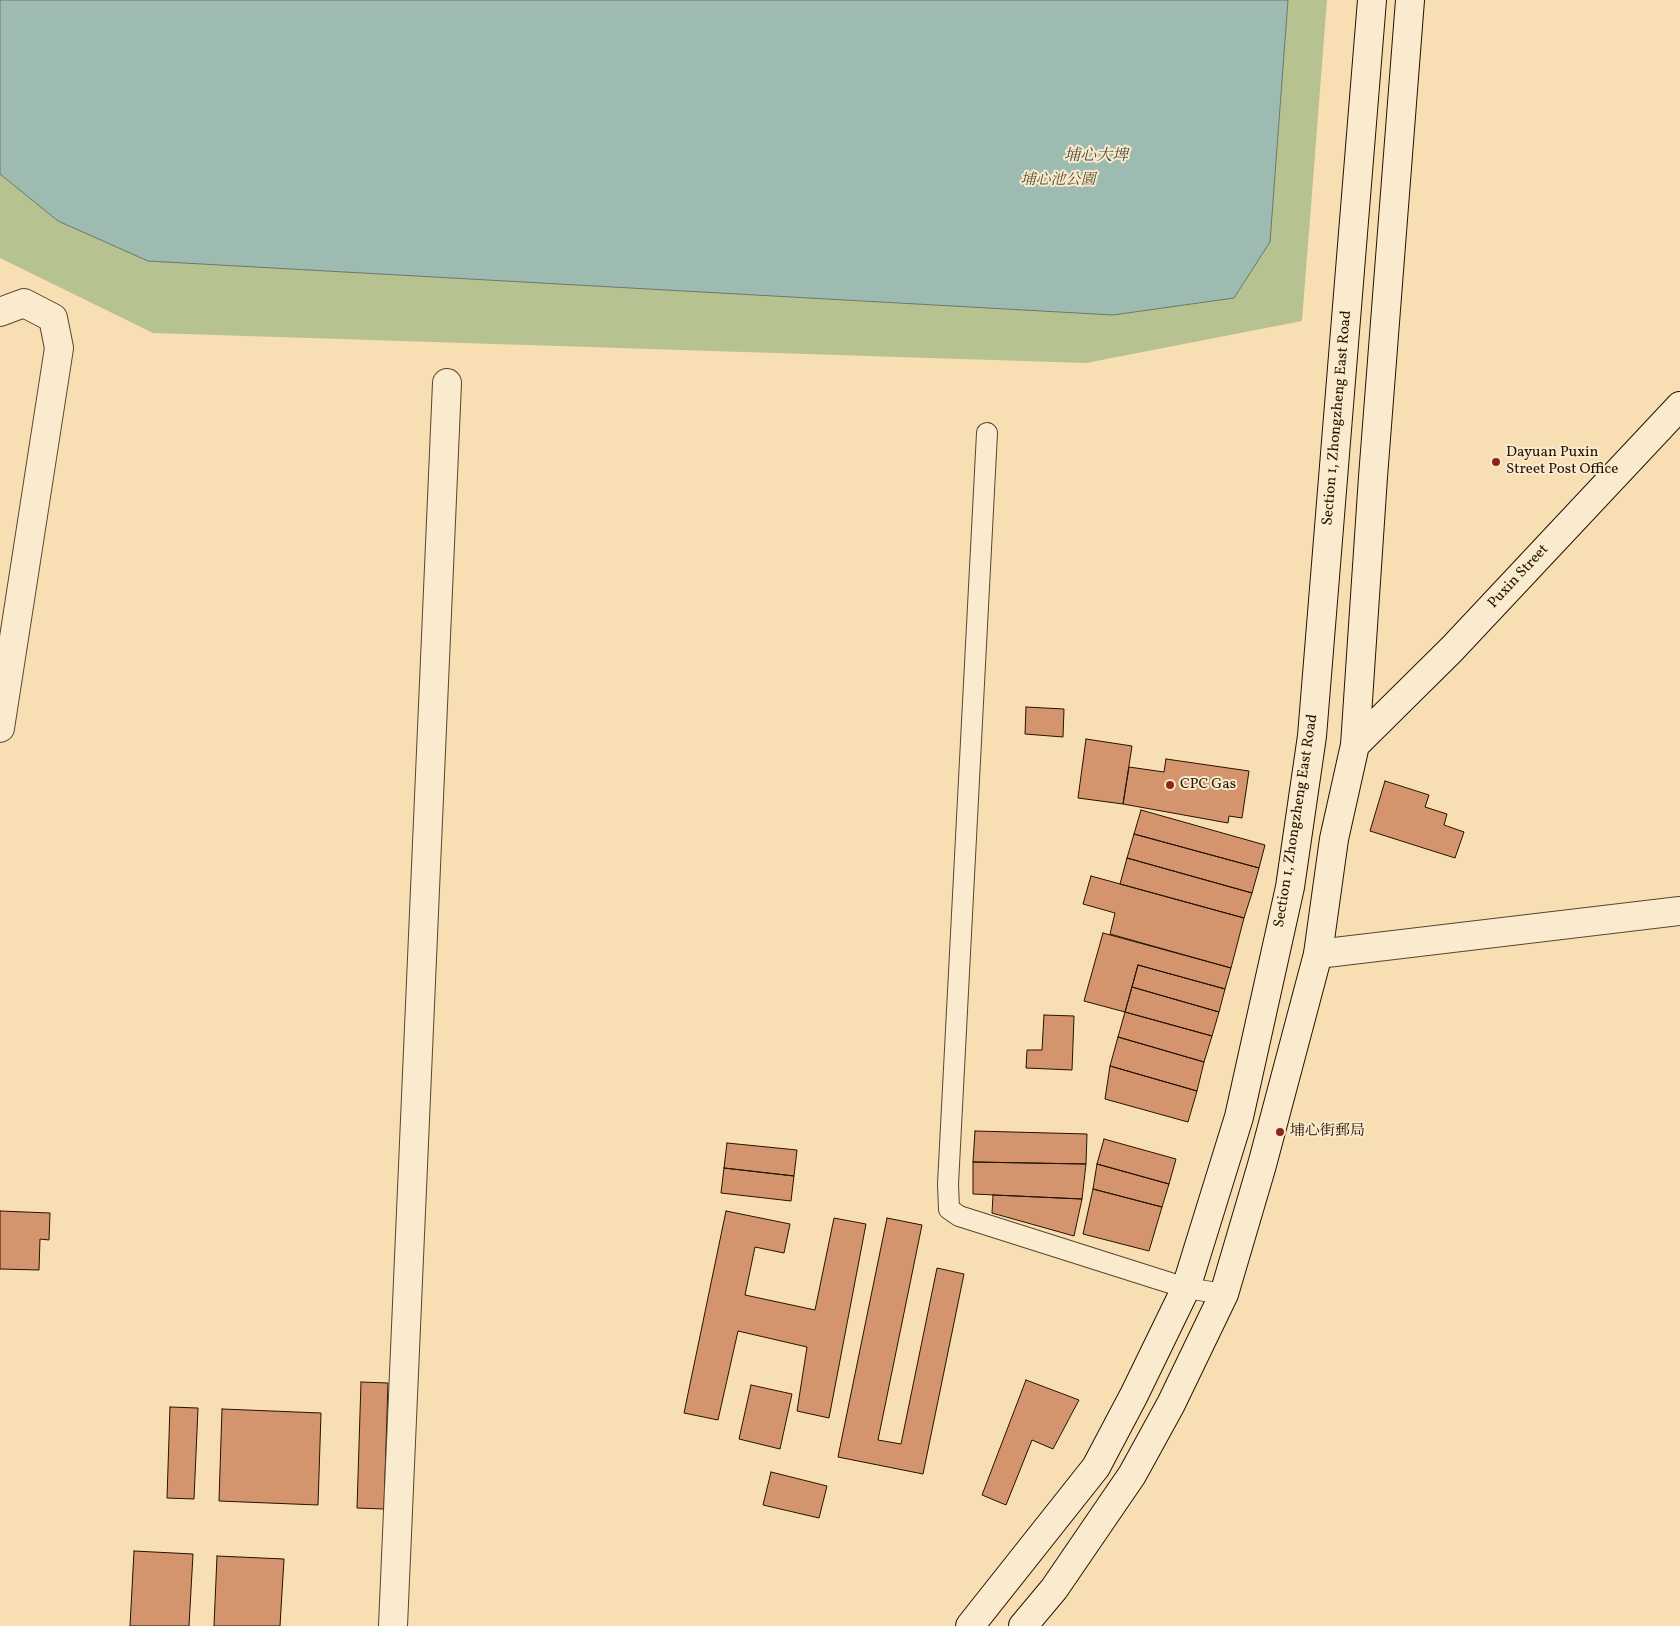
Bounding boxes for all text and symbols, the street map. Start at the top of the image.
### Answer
water label: 埔心大埤 [1064,147,1128,167]
park label: 埔心池公園 [1021,172,1095,190]
street label: Section 1, Zhongzheng East Road [1320,310,1356,526]
place label: Dayuan Puxin Street Post Office [1506,444,1618,479]
marker: Dayuan Puxin Street Post Office [1490,456,1502,468]
street label: Puxin Street [1485,541,1553,613]
street label: Section 1, Zhongzheng East Road [1271,713,1323,929]
place label: CPC Gas [1180,776,1236,794]
marker: CPC Gas [1164,779,1176,791]
place label: 埔心街郵局 [1290,1123,1365,1141]
marker: 埔心街郵局 [1274,1126,1286,1138]

